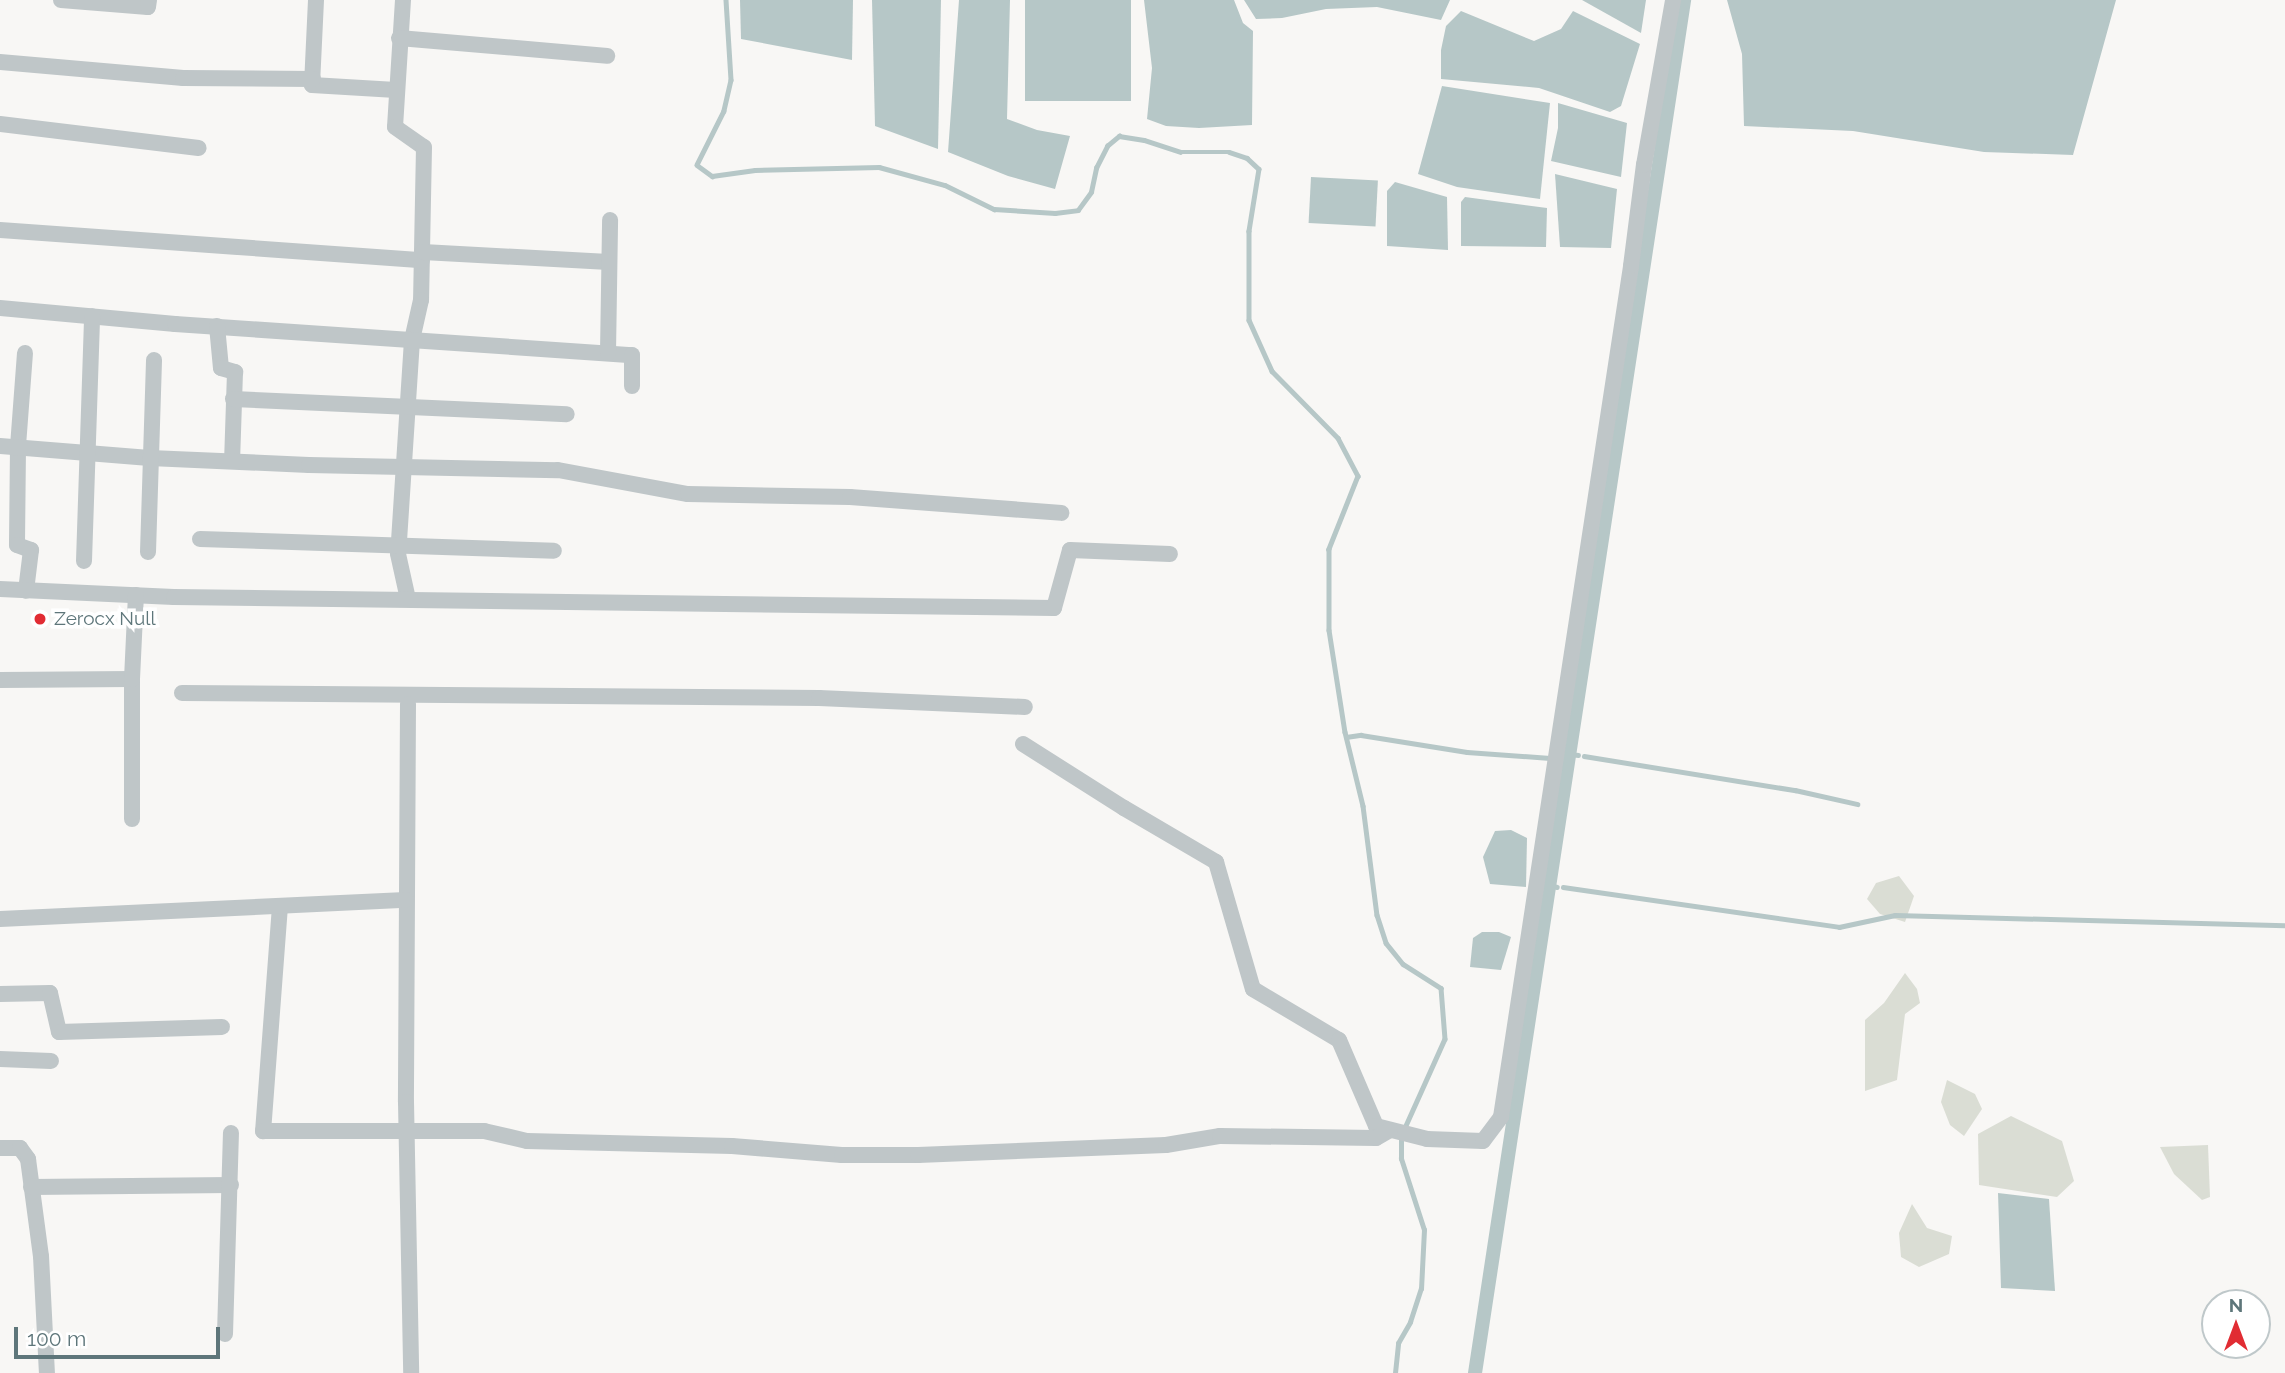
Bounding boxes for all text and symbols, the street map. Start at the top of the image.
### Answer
place label: Zerocx Null [54,608,156,630]
marker: Zerocx Null [32,611,48,627]
north arrow [2201,1289,2271,1359]
text: N [2229,1294,2243,1316]
scale bar [18,1314,224,1358]
text: 100 m [27,1326,86,1351]

